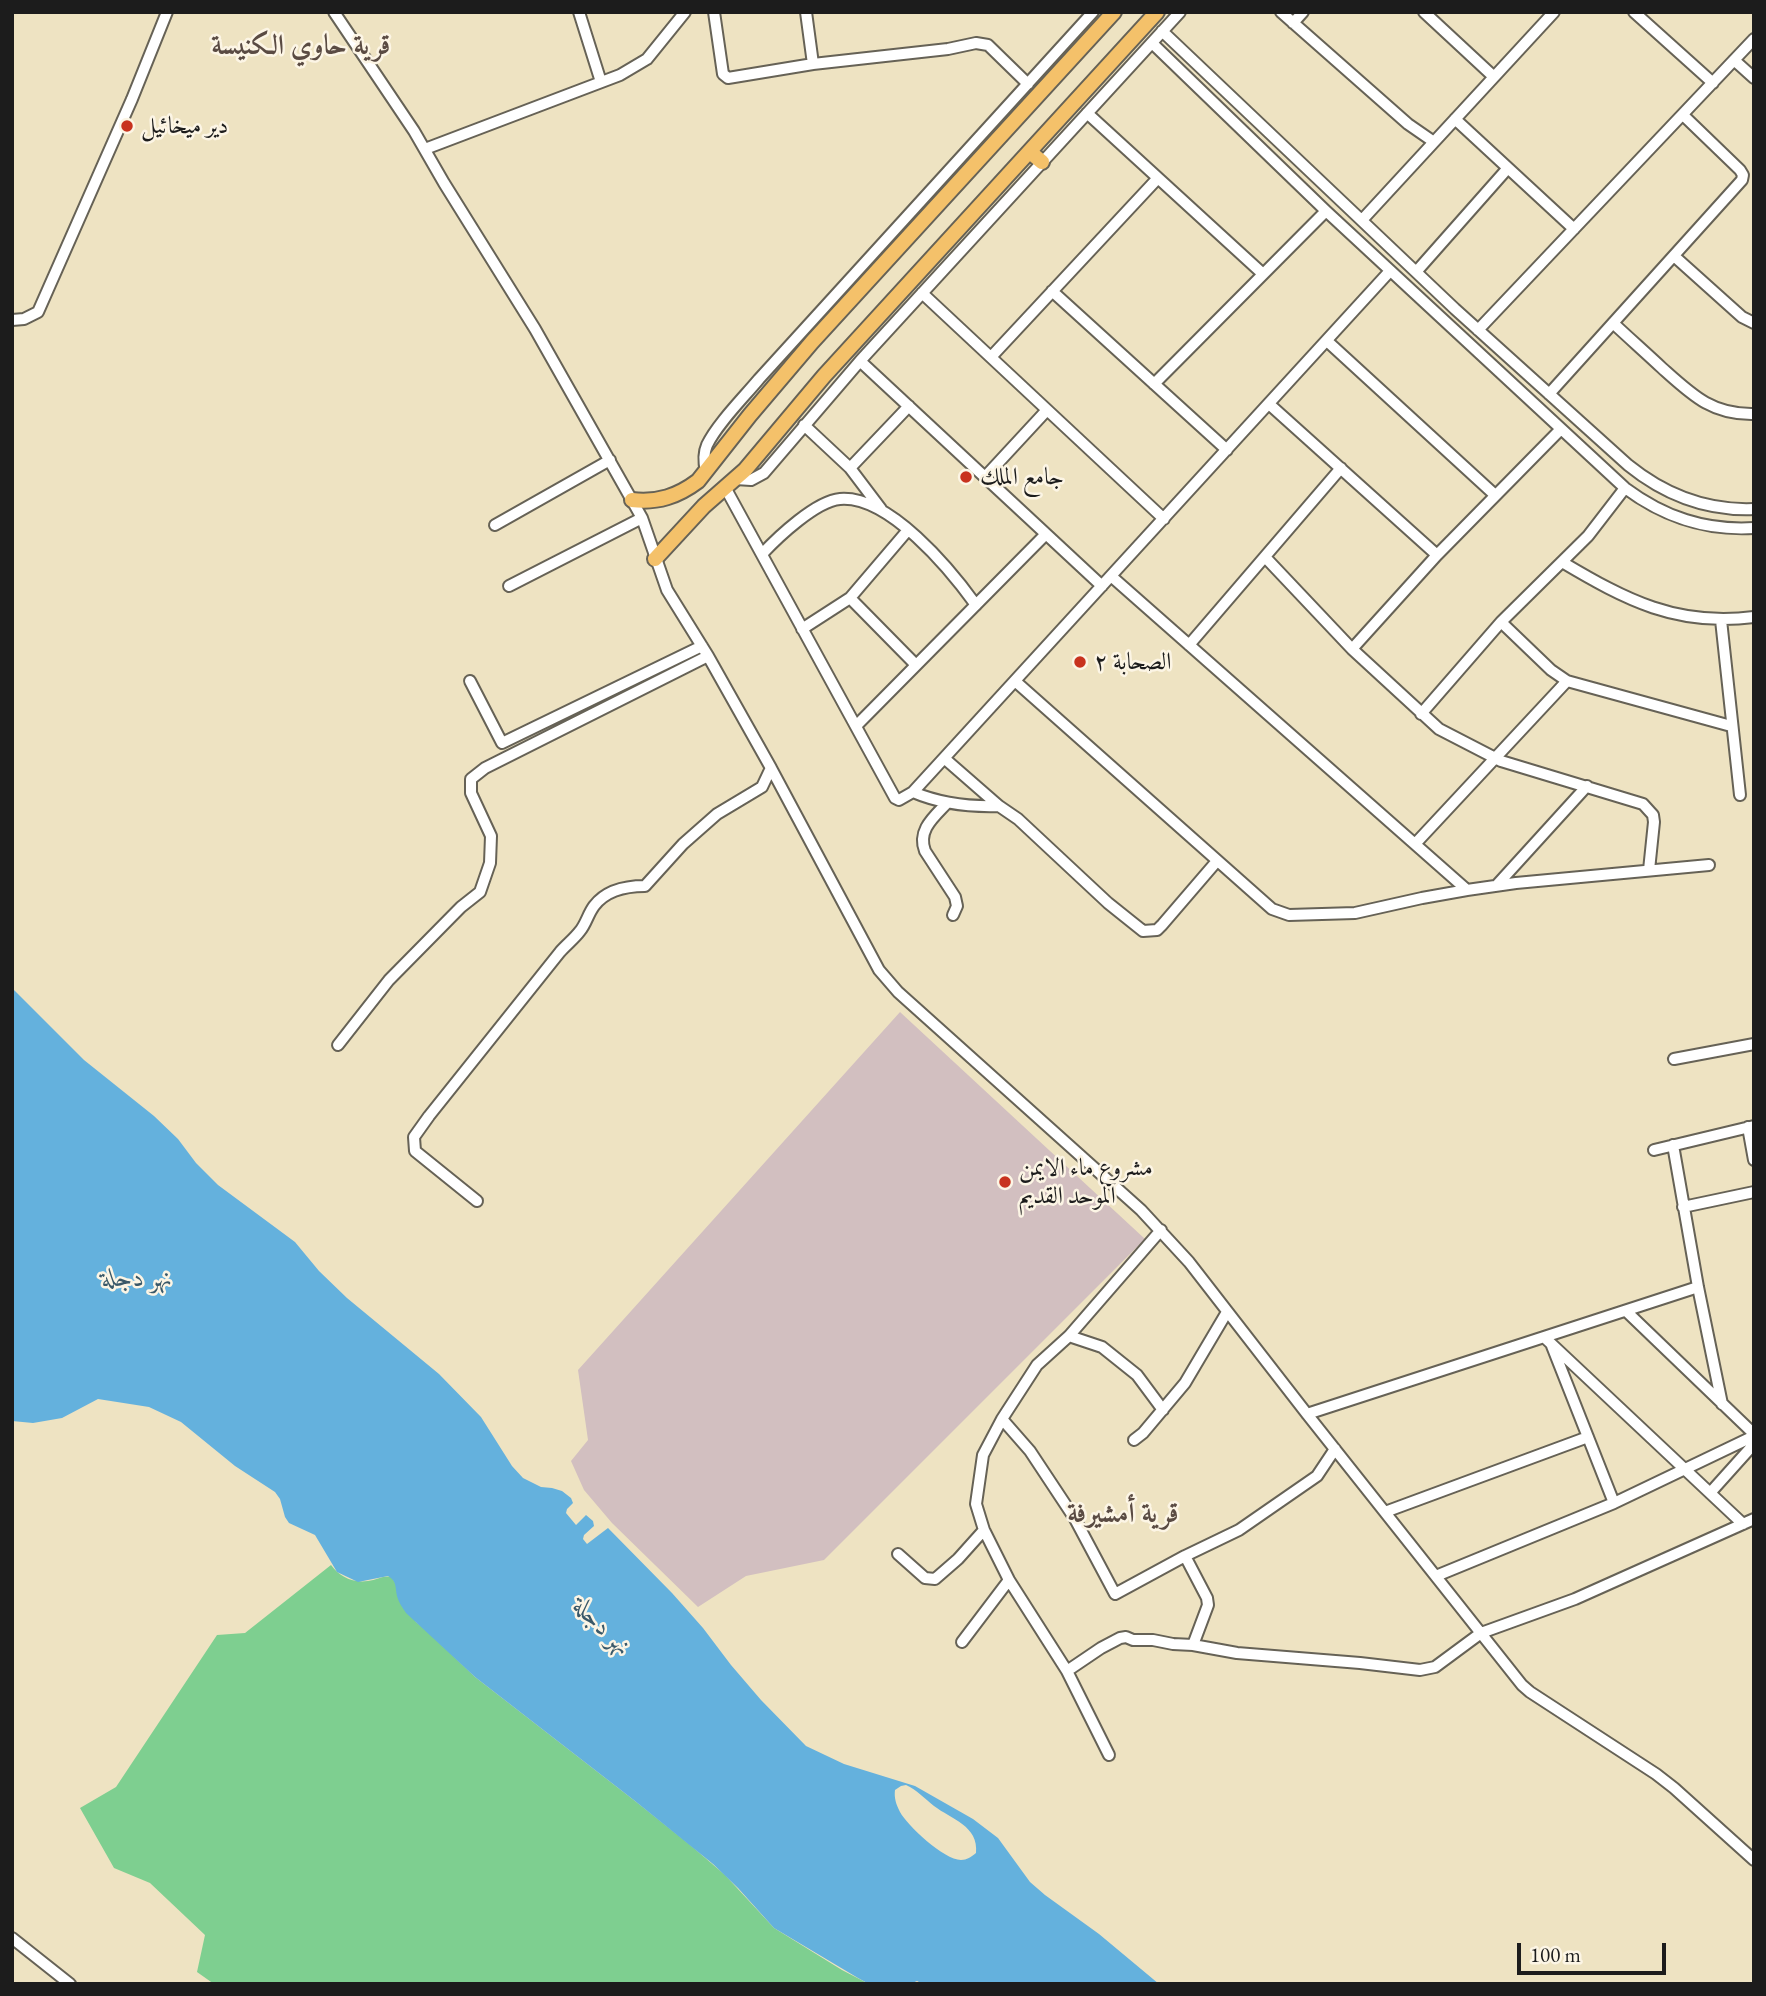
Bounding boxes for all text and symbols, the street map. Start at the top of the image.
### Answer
district label: قرية حاوي الكنيسة [211,29,391,63]
place label: دير ميخائيل [141,112,228,140]
marker: دير ميخائيل [119,118,135,134]
place label: جامع الملك [980,463,1064,491]
marker: جامع الملك [958,469,974,485]
place label: الصحابة ٢ [1094,648,1172,676]
marker: الصحابة ٢ [1072,654,1088,670]
place label: مشروع ماء الايمن الموحد القديم [1019,1154,1153,1210]
marker: مشروع ماء الايمن الموحد القديم [997,1174,1013,1190]
water label: نهر دجلة [102,1263,172,1295]
district label: قرية أمشيرفة [1067,1497,1179,1531]
water label: نهر دجلة [566,1591,638,1663]
scale bar [1521,1930,1670,1974]
text: 100 m [1530,1941,1581,1968]

